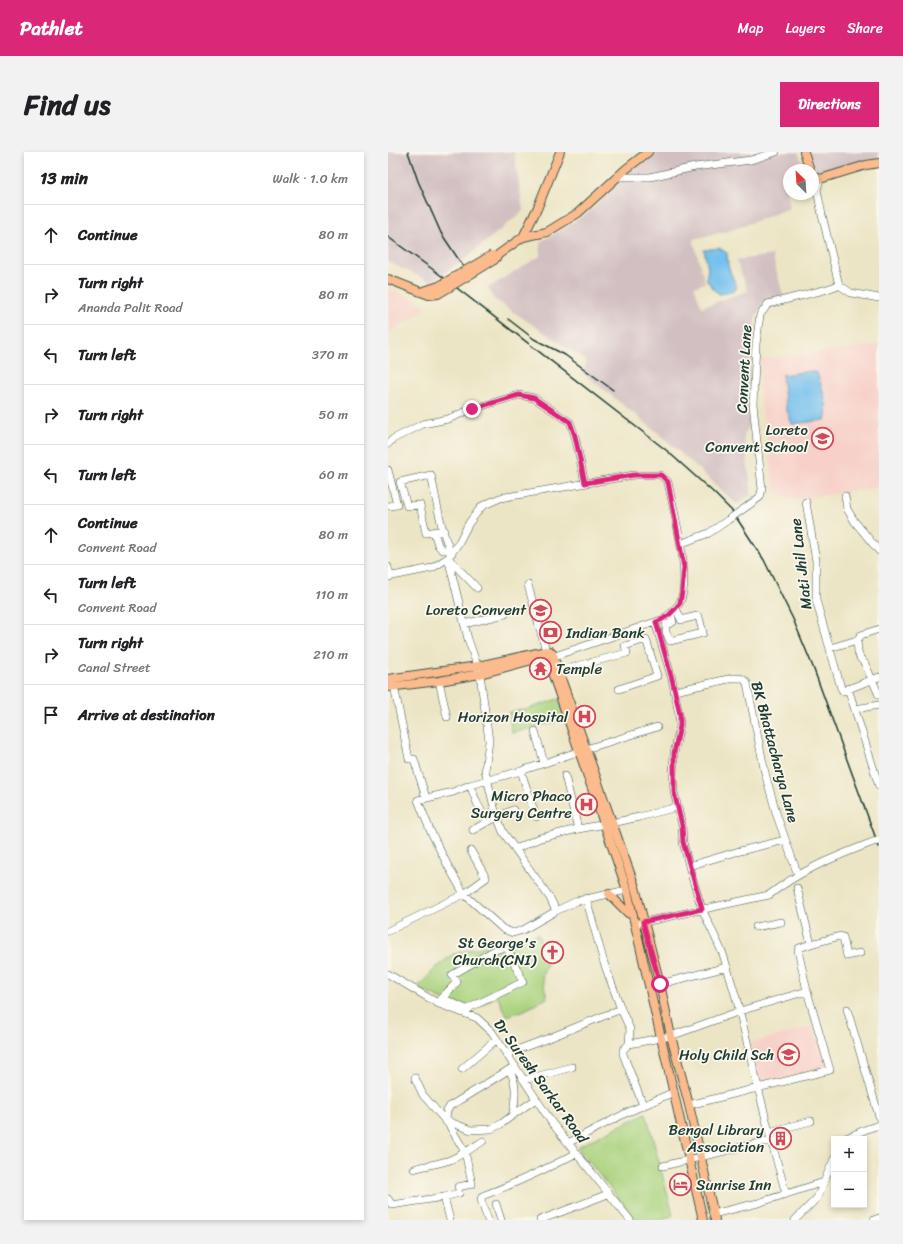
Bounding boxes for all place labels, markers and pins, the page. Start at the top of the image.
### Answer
place label: Loreto Convent School [705,417,809,460]
school or university icon: Loreto Convent School [810,426,836,452]
place label: Loreto Convent [426,597,527,623]
school or university icon: Loreto Convent [528,597,554,623]
bank icon: Indian Bank [537,620,563,646]
place label: Indian Bank [565,620,645,646]
temple icon: Temple [527,656,553,682]
place label: Temple [556,656,602,682]
place label: Horizon Hospital [458,704,569,730]
hospital icon: Horizon Hospital [571,704,597,730]
place label: Micro Phaco Surgery Centre [471,783,572,826]
hospital icon: Micro Phaco Surgery Centre [574,792,600,818]
place label: St George's Church(CNI) [453,930,537,973]
church icon: St George's Church(CNI) [539,939,565,965]
place label: Holy Child Sch [679,1042,774,1068]
school or university icon: Holy Child Sch [776,1042,802,1068]
place label: Bengal Library Association [669,1117,764,1160]
building icon: Bengal Library Association [767,1126,793,1152]
hotel icon: Sunrise Inn [668,1172,694,1198]
place label: Sunrise Inn [696,1172,771,1198]

